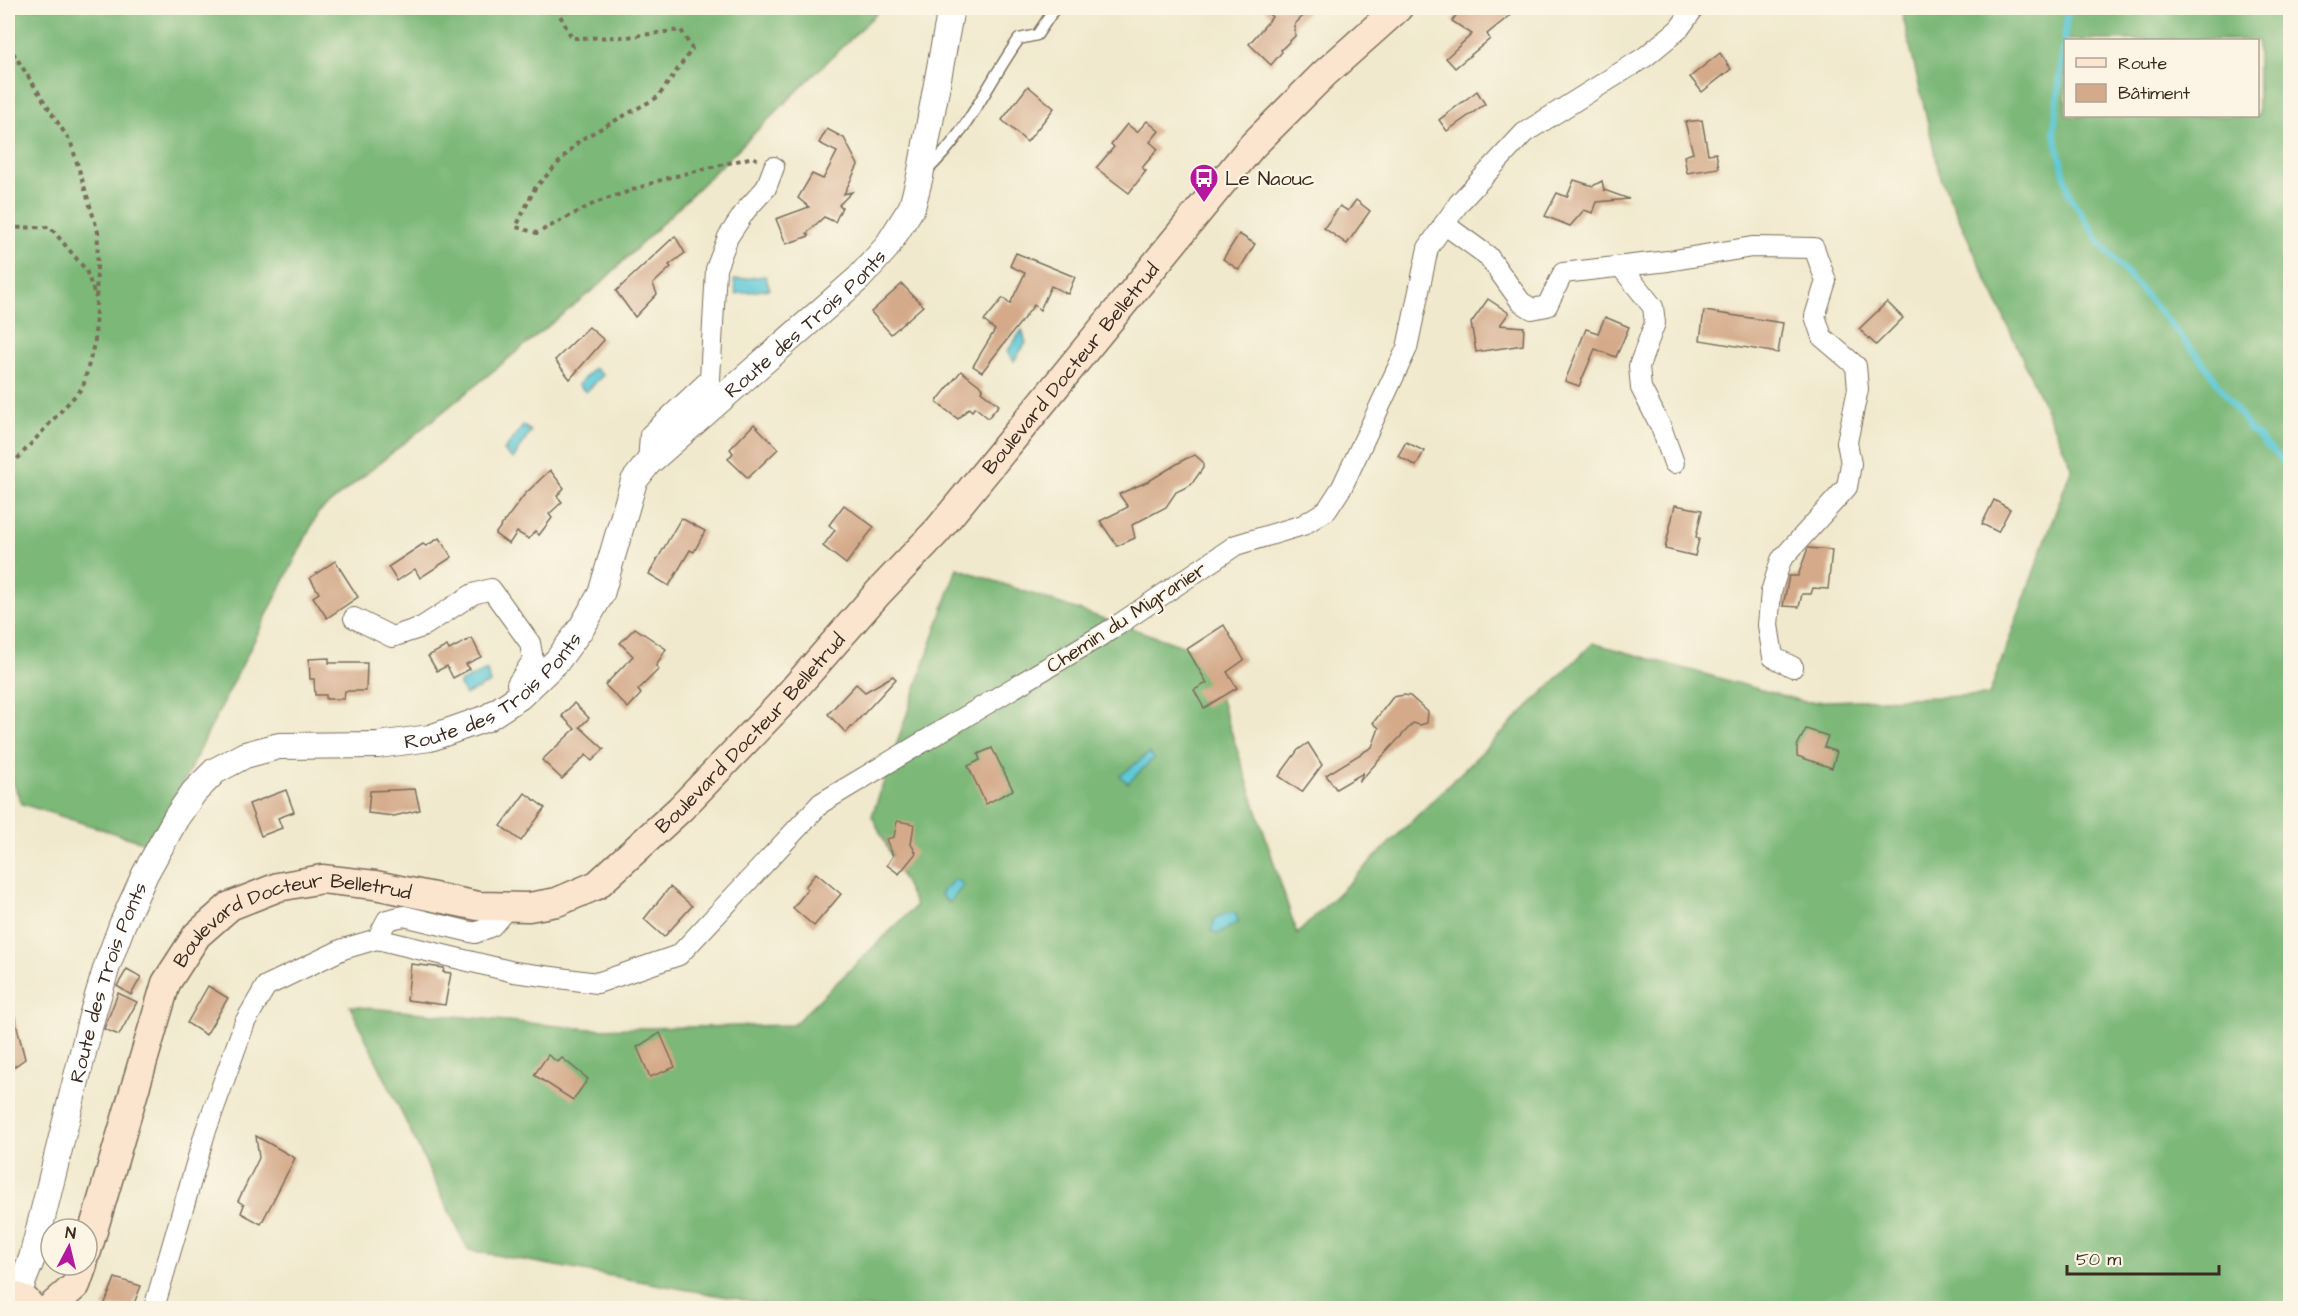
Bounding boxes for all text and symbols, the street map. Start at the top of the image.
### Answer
legend [2064,39,2259,117]
text: Route [2118,51,2167,76]
text: Bâtiment [2118,81,2191,106]
bus stop icon: Le Naouc [1188,162,1220,204]
place label: Le Naouc [1225,165,1315,193]
street label: Route des Trois Ponts [719,244,893,405]
street label: Boulevard Docteur Belletrud [976,257,1166,481]
street label: Chemin du Migranier [1041,555,1213,681]
street label: Route des Trois Ponts [403,627,589,756]
street label: Boulevard Docteur Belletrud [649,627,852,840]
street label: Boulevard Docteur Belletrud [167,866,414,973]
street label: Route des Trois Ponts [63,878,155,1086]
north arrow [39,1217,99,1277]
text: N [64,1222,77,1245]
scale bar [2067,1238,2218,1276]
text: 50 m [2076,1247,2121,1272]

